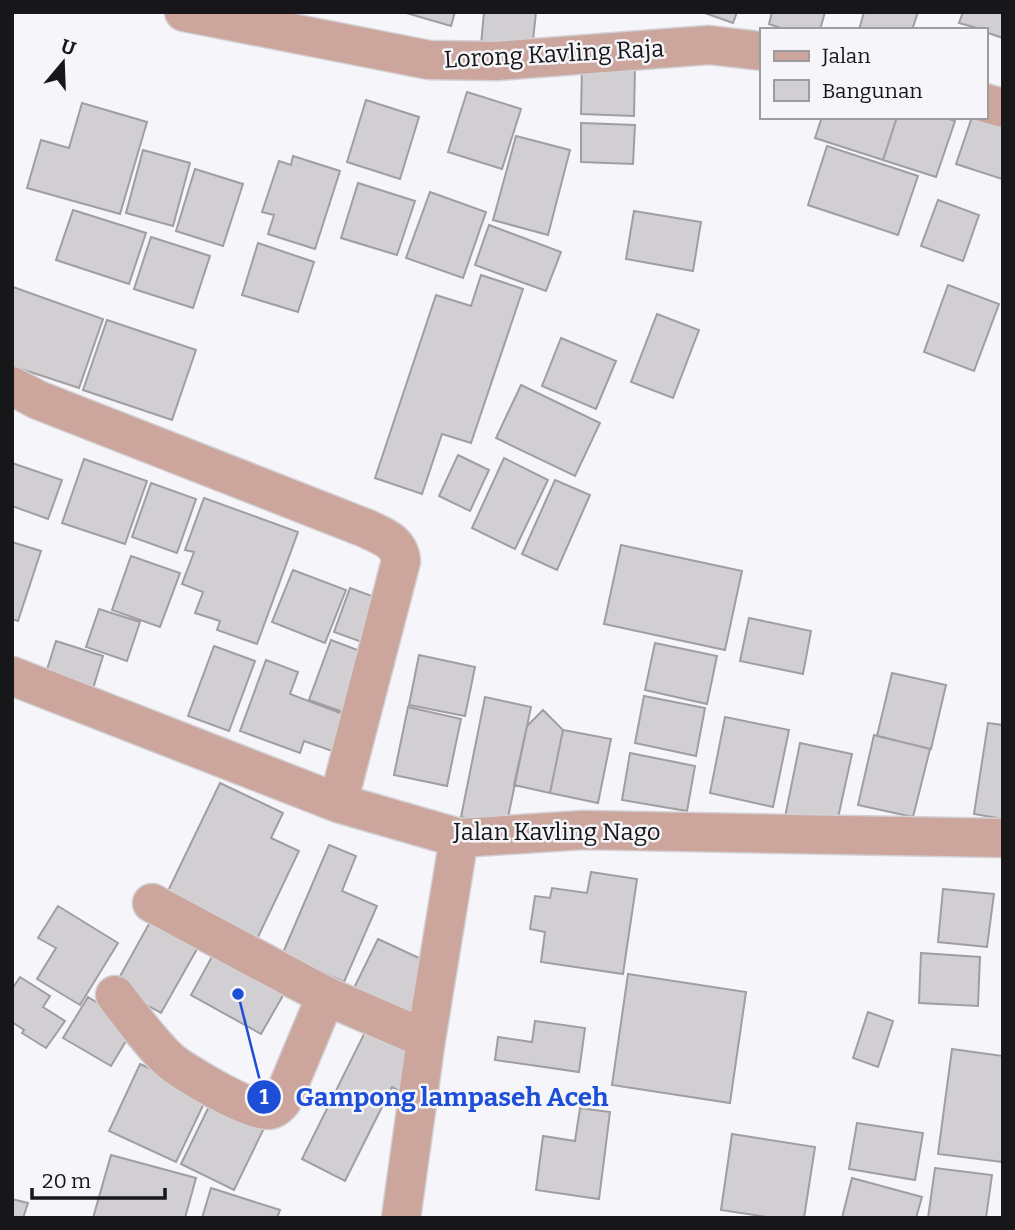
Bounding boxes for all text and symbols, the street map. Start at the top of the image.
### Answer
north arrow [28,28,98,98]
legend [760,28,987,119]
text: U [58,34,79,61]
street label: Lorong Kavling Raja [443,34,665,74]
text: Jalan [821,43,871,69]
text: Bangunan [822,78,923,104]
street label: Jalan Kavling Nago [452,818,661,846]
callout: Gampong lampaseh Aceh [246,1073,622,1120]
text: Gampong lampaseh Aceh [296,1082,609,1113]
text: 1 [259,1084,269,1110]
scale bar [32,1156,164,1200]
text: 20 m [42,1168,91,1194]

